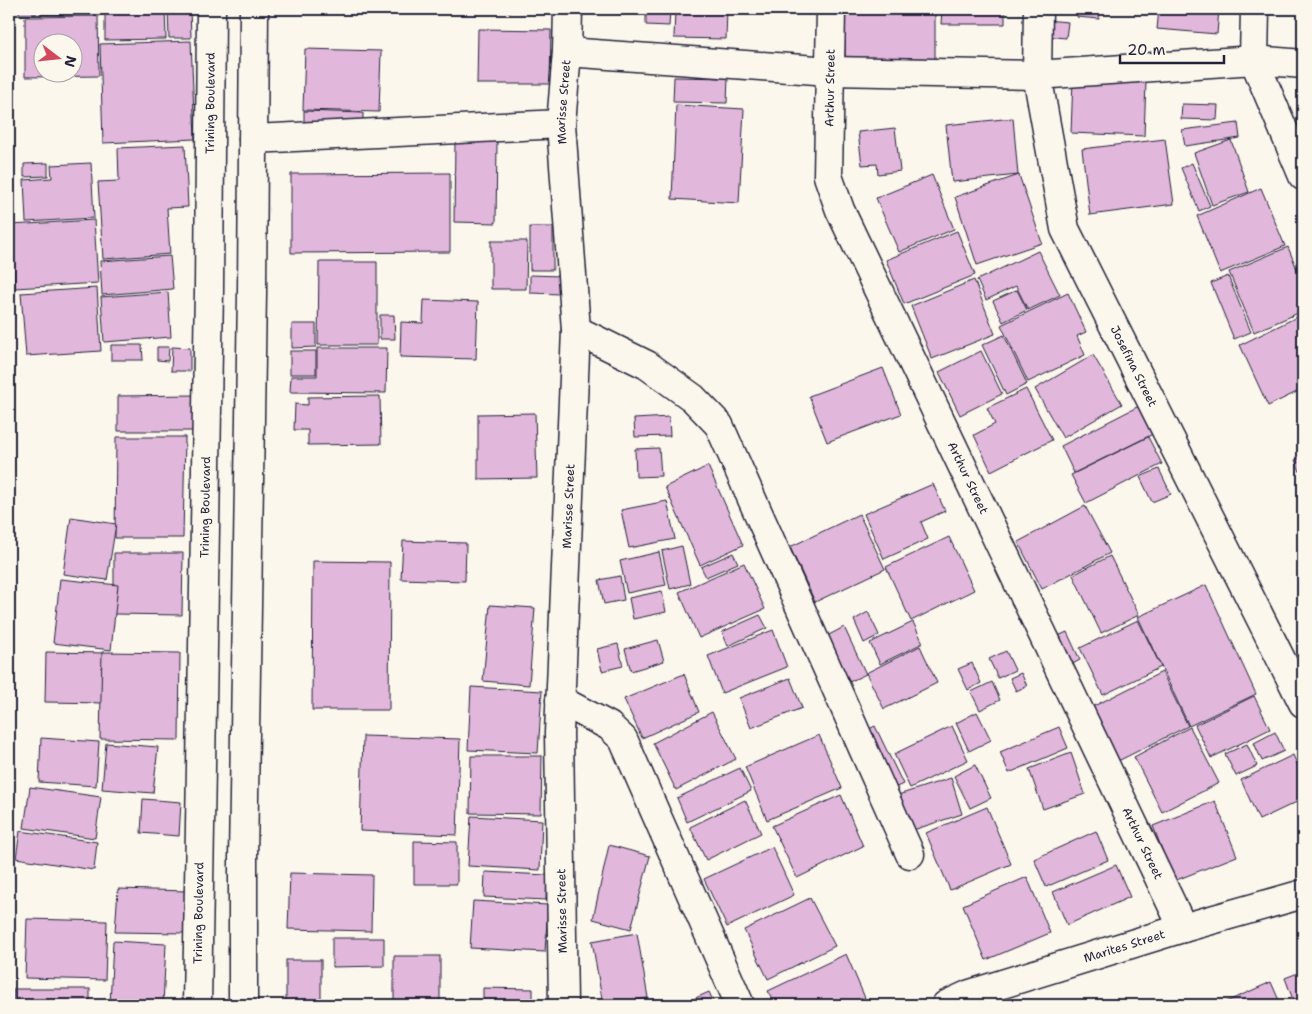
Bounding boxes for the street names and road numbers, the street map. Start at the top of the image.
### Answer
street label: Arthur Street [821,49,839,127]
street label: Trining Boulevard [202,52,219,154]
street label: Marisse Street [553,59,574,145]
street label: Josefina Street [1107,323,1161,409]
street label: Arthur Street [944,439,992,517]
street label: Trining Boulevard [196,456,214,558]
street label: Marisse Street [559,463,578,549]
street label: Arthur Street [1118,805,1167,882]
street label: Trining Boulevard [190,862,207,964]
street label: Marisse Street [553,868,571,954]
street label: Marites Street [1082,926,1167,966]

